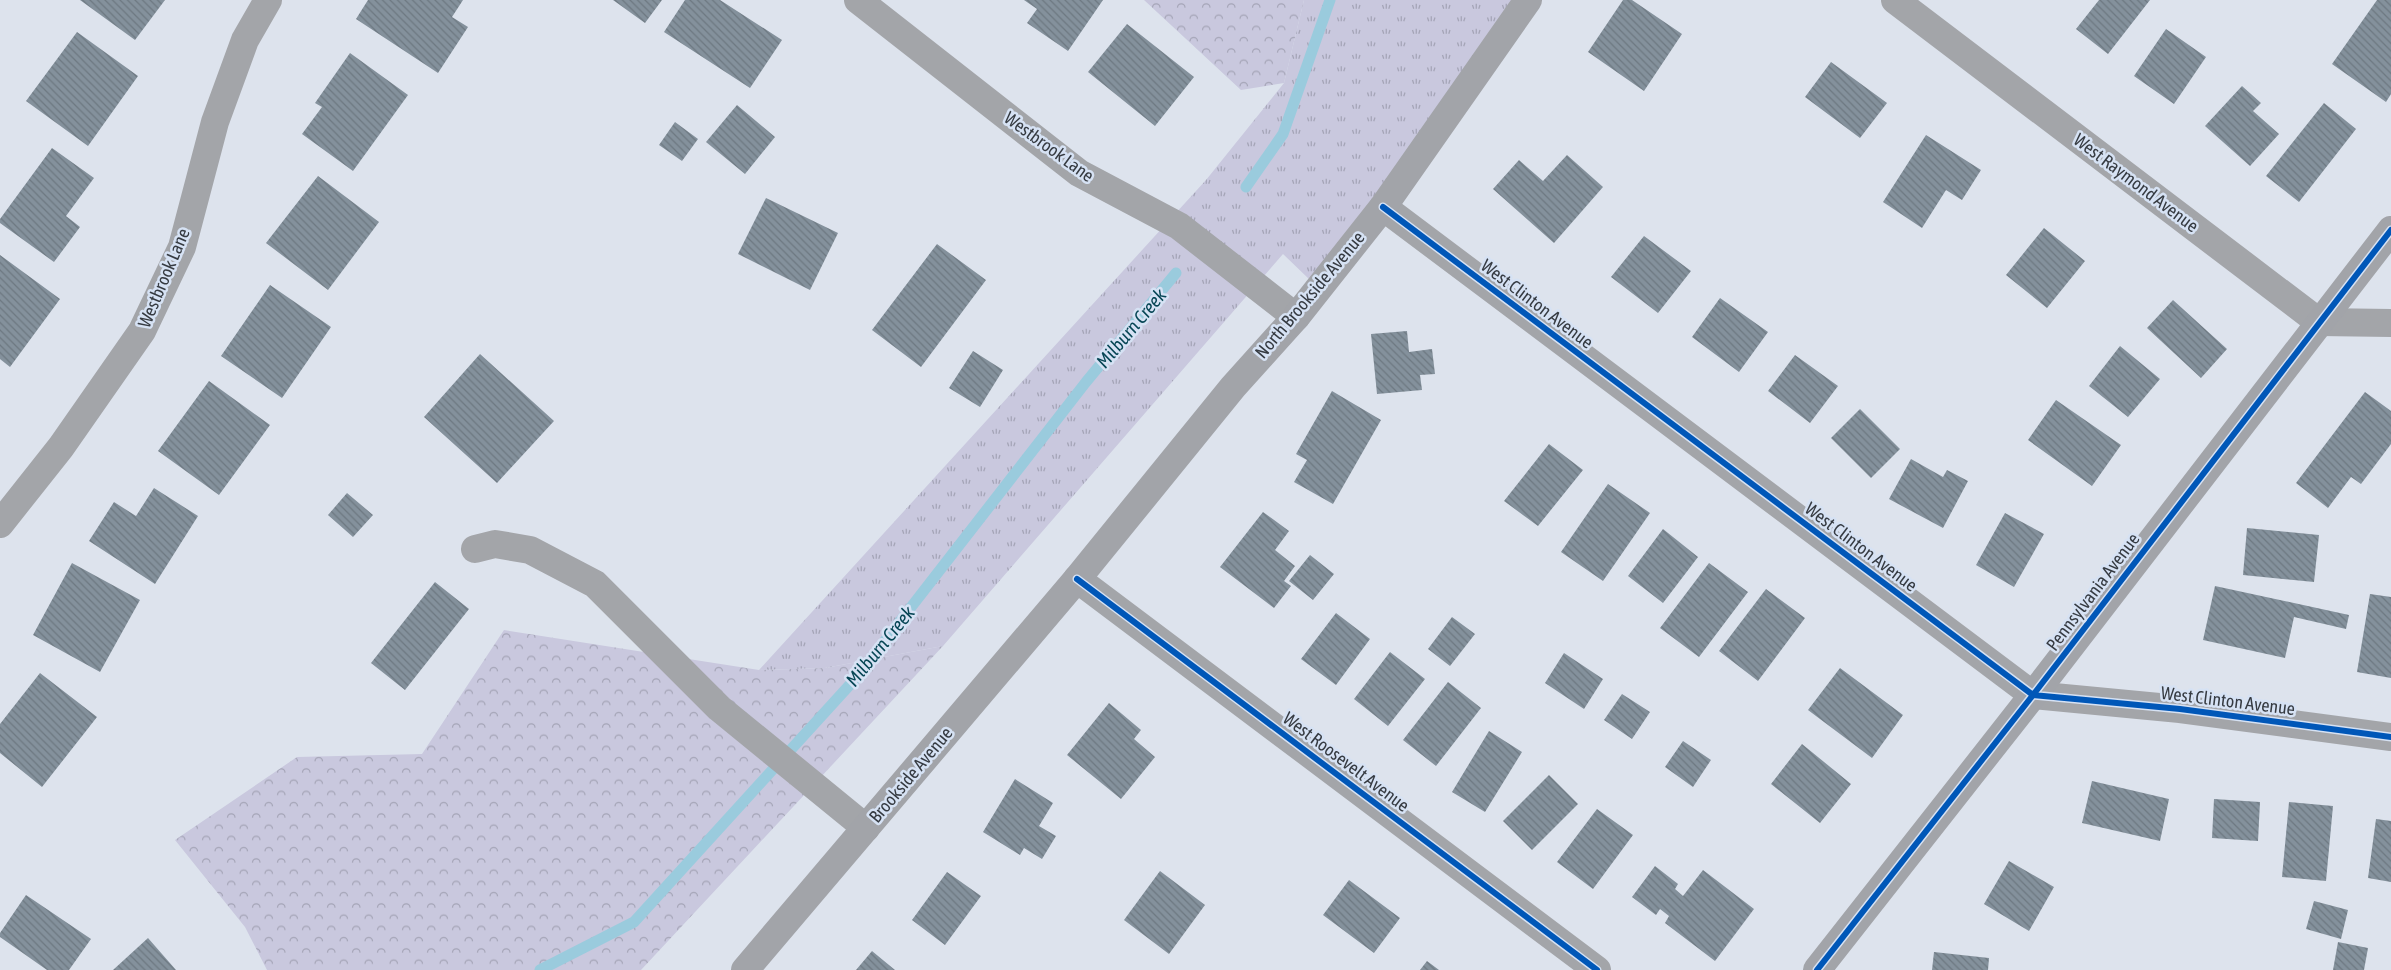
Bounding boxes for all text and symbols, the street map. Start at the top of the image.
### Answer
street label: Westbrook Lane [1000,107,1098,186]
street label: West Raymond Avenue [2070,129,2203,236]
street label: Westbrook Lane [133,225,194,331]
street label: North Brookside Avenue [1251,227,1369,362]
street label: West Clinton Avenue [1477,255,1597,353]
water label: Milburn Creek [1092,283,1171,372]
street label: West Clinton Avenue [1801,498,1921,596]
street label: Pennsylvania Avenue [2042,529,2144,655]
water label: Milburn Creek [841,601,919,690]
street label: West Clinton Avenue [2160,682,2296,719]
street label: West Roosevelt Avenue [1279,707,1414,816]
street label: Brookside Avenue [865,723,957,827]

